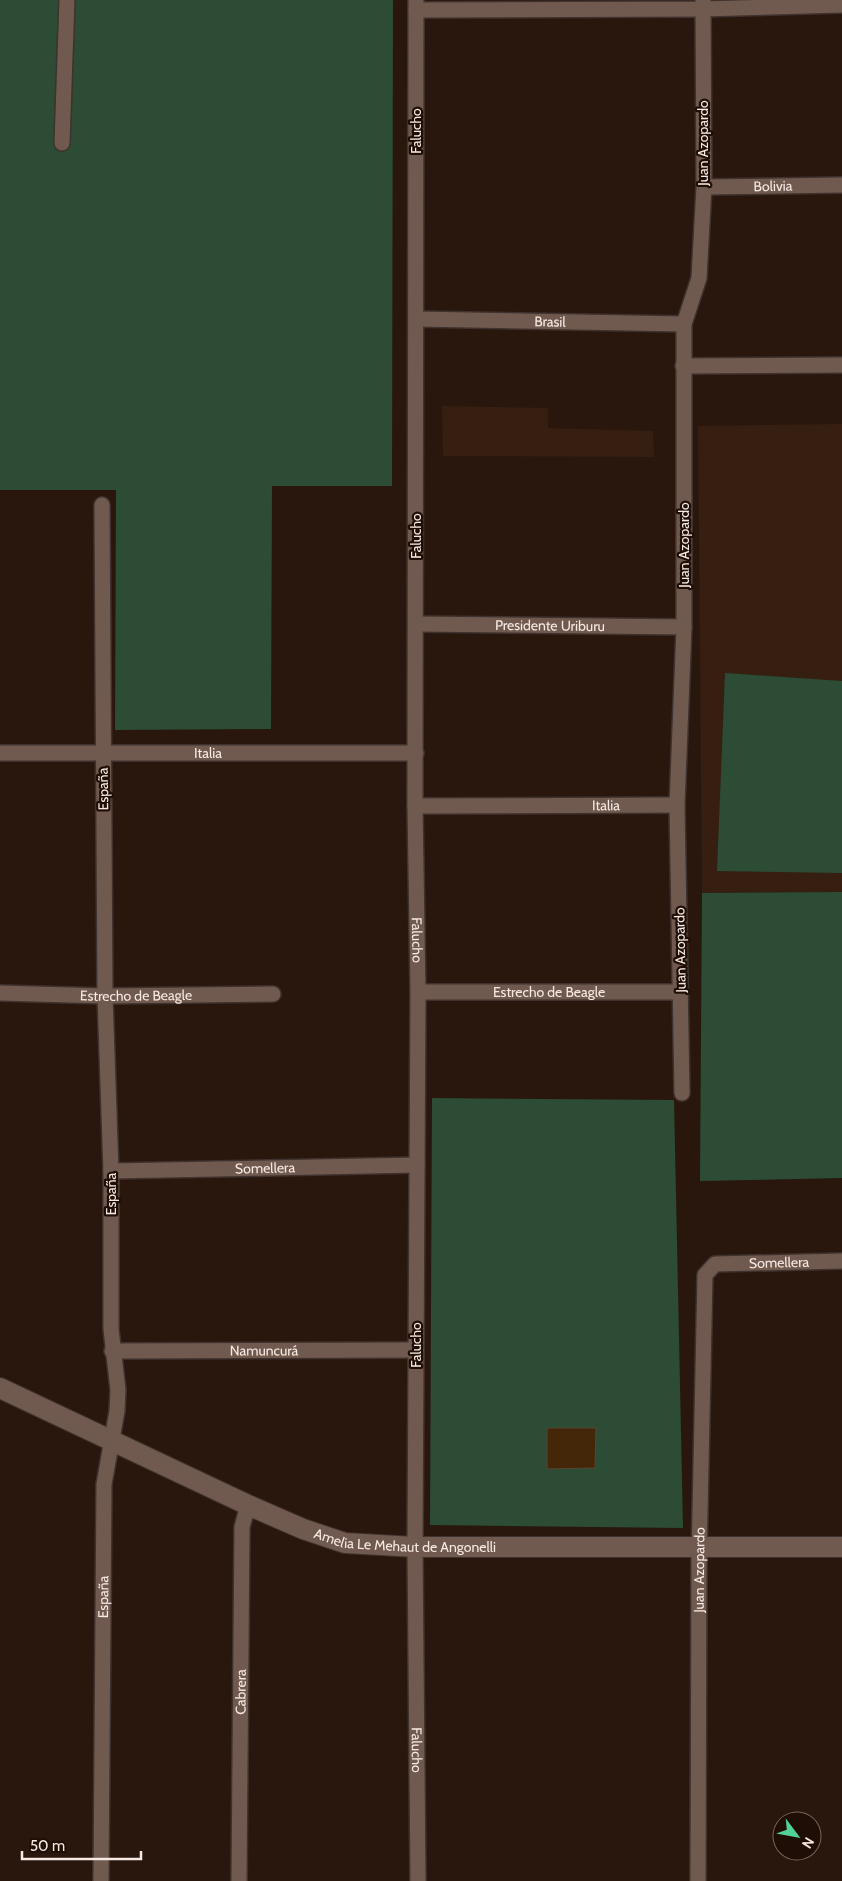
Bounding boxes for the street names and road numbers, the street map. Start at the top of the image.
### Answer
street label: Juan Azopardo [694,100,712,187]
street label: Falucho [407,108,425,154]
street label: Bolivia [753,177,793,195]
street label: Brasil [534,312,567,331]
street label: Juan Azopardo [675,502,693,589]
street label: Falucho [407,513,425,559]
street label: Presidente Uriburu [495,616,605,635]
street label: Italia [194,744,222,762]
street label: España [94,767,112,810]
street label: Italia [592,796,620,814]
street label: Juan Azopardo [670,907,690,994]
street label: Falucho [408,917,427,963]
street label: Estrecho de Beagle [493,983,605,1001]
street label: Estrecho de Beagle [80,986,192,1005]
street label: Somellera [235,1158,295,1178]
street label: España [102,1172,120,1215]
street label: Somellera [749,1253,810,1272]
street label: Falucho [407,1322,425,1368]
street label: Namuncurá [230,1341,299,1360]
street label: Amelia Le Mehaut de Angonelli [312,1524,496,1556]
street label: Juan Azopardo [690,1527,709,1614]
street label: España [94,1575,112,1618]
street label: Cabrera [231,1669,250,1715]
street label: Falucho [408,1727,426,1773]

